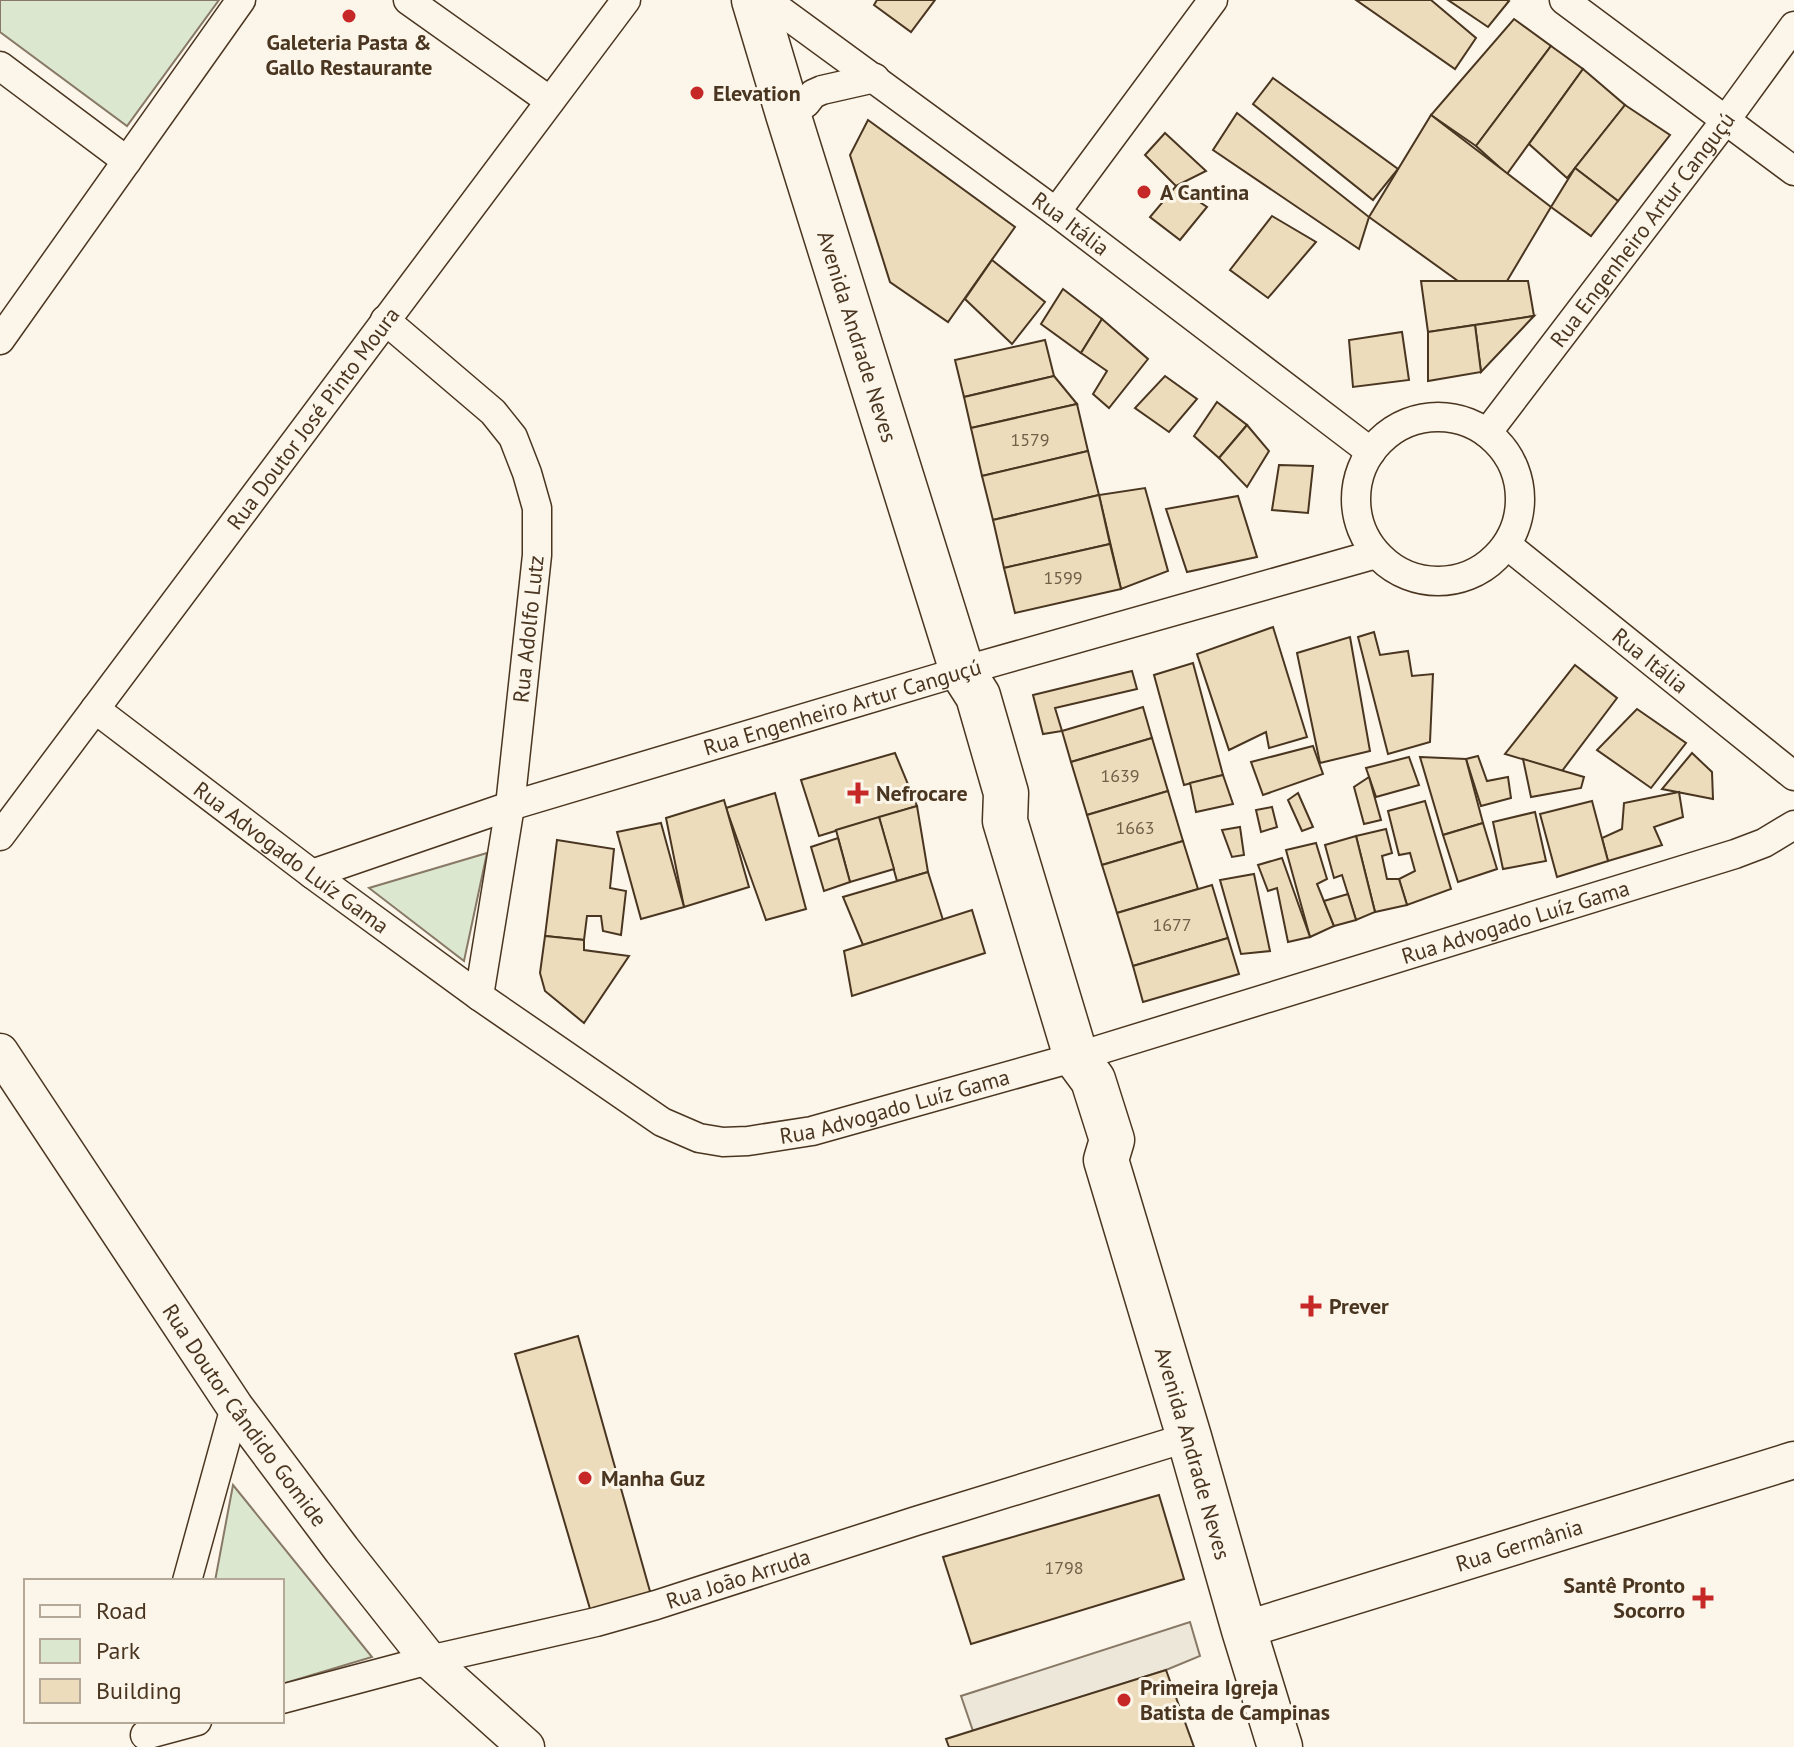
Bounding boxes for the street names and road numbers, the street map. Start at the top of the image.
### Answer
street label: Rua Engenheiro Artur Canguçú [1544,106,1741,353]
street label: Rua Itália [1027,185,1115,262]
street label: Avenida Andrade Neves [811,227,904,446]
street label: Rua Doutor José Pinto Moura [220,301,405,535]
street label: Rua Adolfo Lutz [506,554,550,704]
street label: Rua Itália [1607,621,1694,699]
street label: Rua Engenheiro Artur Canguçú [700,652,984,761]
street label: Rua Advogado Luíz Gama [188,775,394,939]
street label: Rua Advogado Luíz Gama [1398,873,1633,970]
street label: Rua Advogado Luíz Gama [778,1062,1013,1150]
street label: Rua Doutor Cândido Gomide [156,1298,333,1532]
street label: Avenida Andrade Neves [1149,1344,1237,1563]
street label: Rua Germânia [1452,1512,1586,1578]
street label: Rua João Arruda [662,1542,814,1615]

